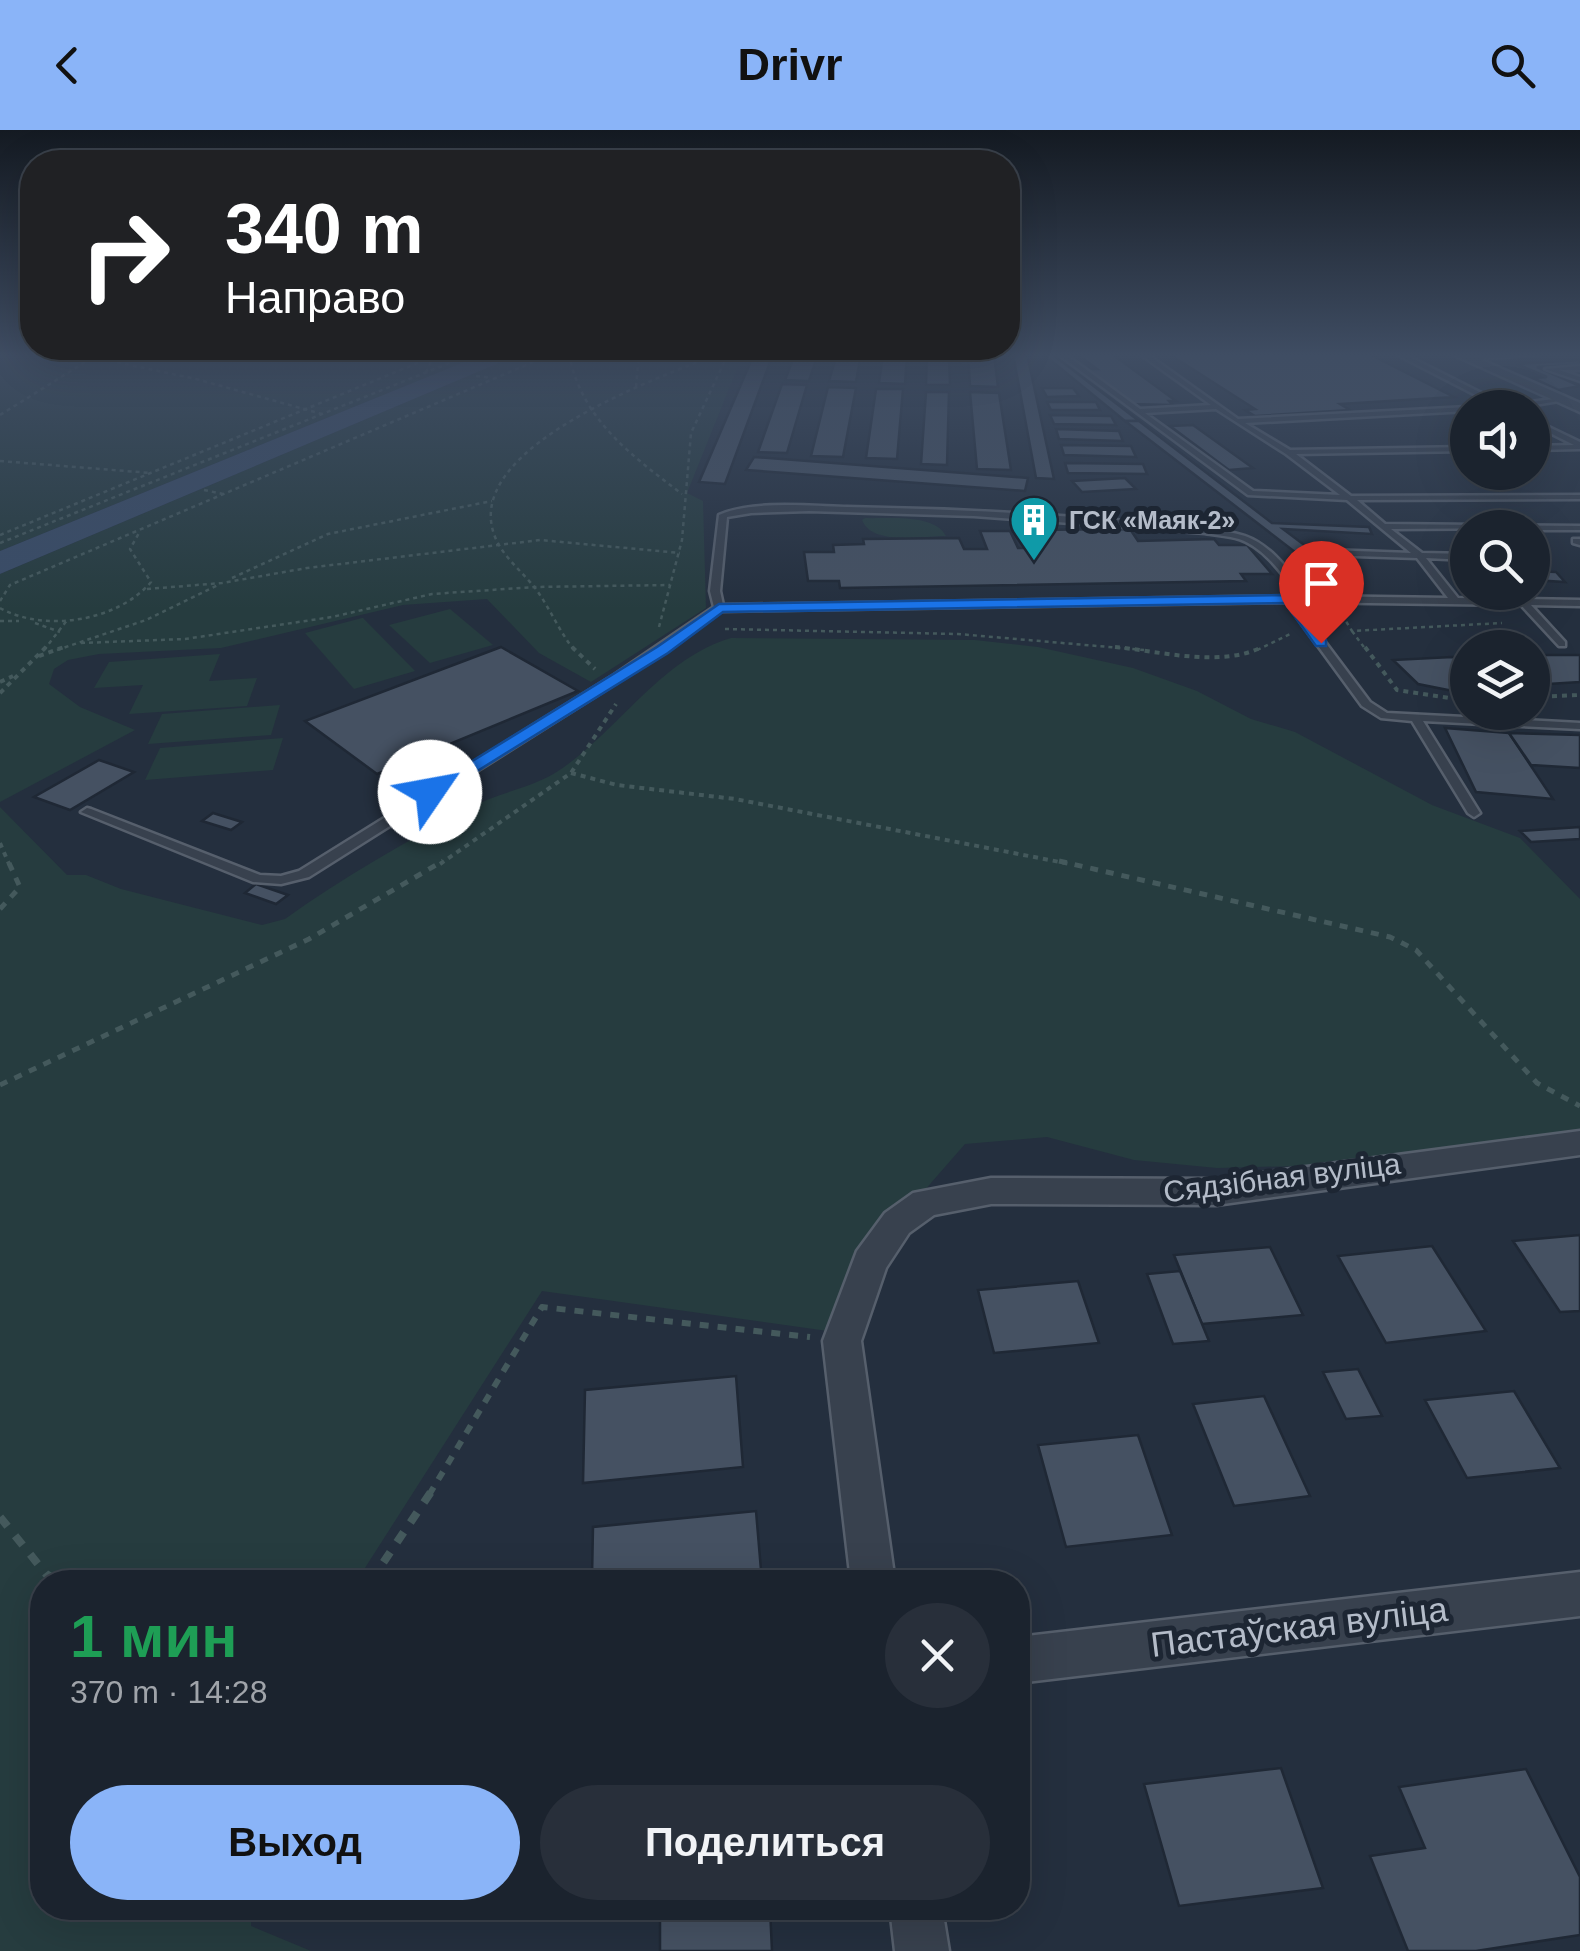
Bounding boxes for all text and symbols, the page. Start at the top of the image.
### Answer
icon: back [40,38,95,93]
icon: search [1485,38,1540,93]
text: Drivr [737,39,843,90]
icon: right [60,190,190,320]
text: 340 m [225,190,423,268]
text: Направо [225,272,405,323]
map controls [1450,390,1550,730]
button: sound [1450,390,1550,490]
building icon: ГСК «Маяк-2» [1008,494,1060,562]
place label: ГСК «Маяк-2» [1069,506,1235,534]
button: search [1450,510,1550,610]
pin [1279,541,1364,644]
icon: arrive [1294,556,1349,611]
button: layers [1450,630,1550,730]
position arrow [378,740,482,844]
street label: Сядзібная вуліца [1162,1147,1403,1208]
street label: Пастаўская вуліца [1148,1589,1450,1664]
text: 1 мин [70,1603,238,1670]
button: close [885,1603,990,1708]
text: 370 m · 14:28 [70,1674,267,1710]
button: Выход [70,1785,520,1900]
button: Поделиться [540,1785,990,1900]

